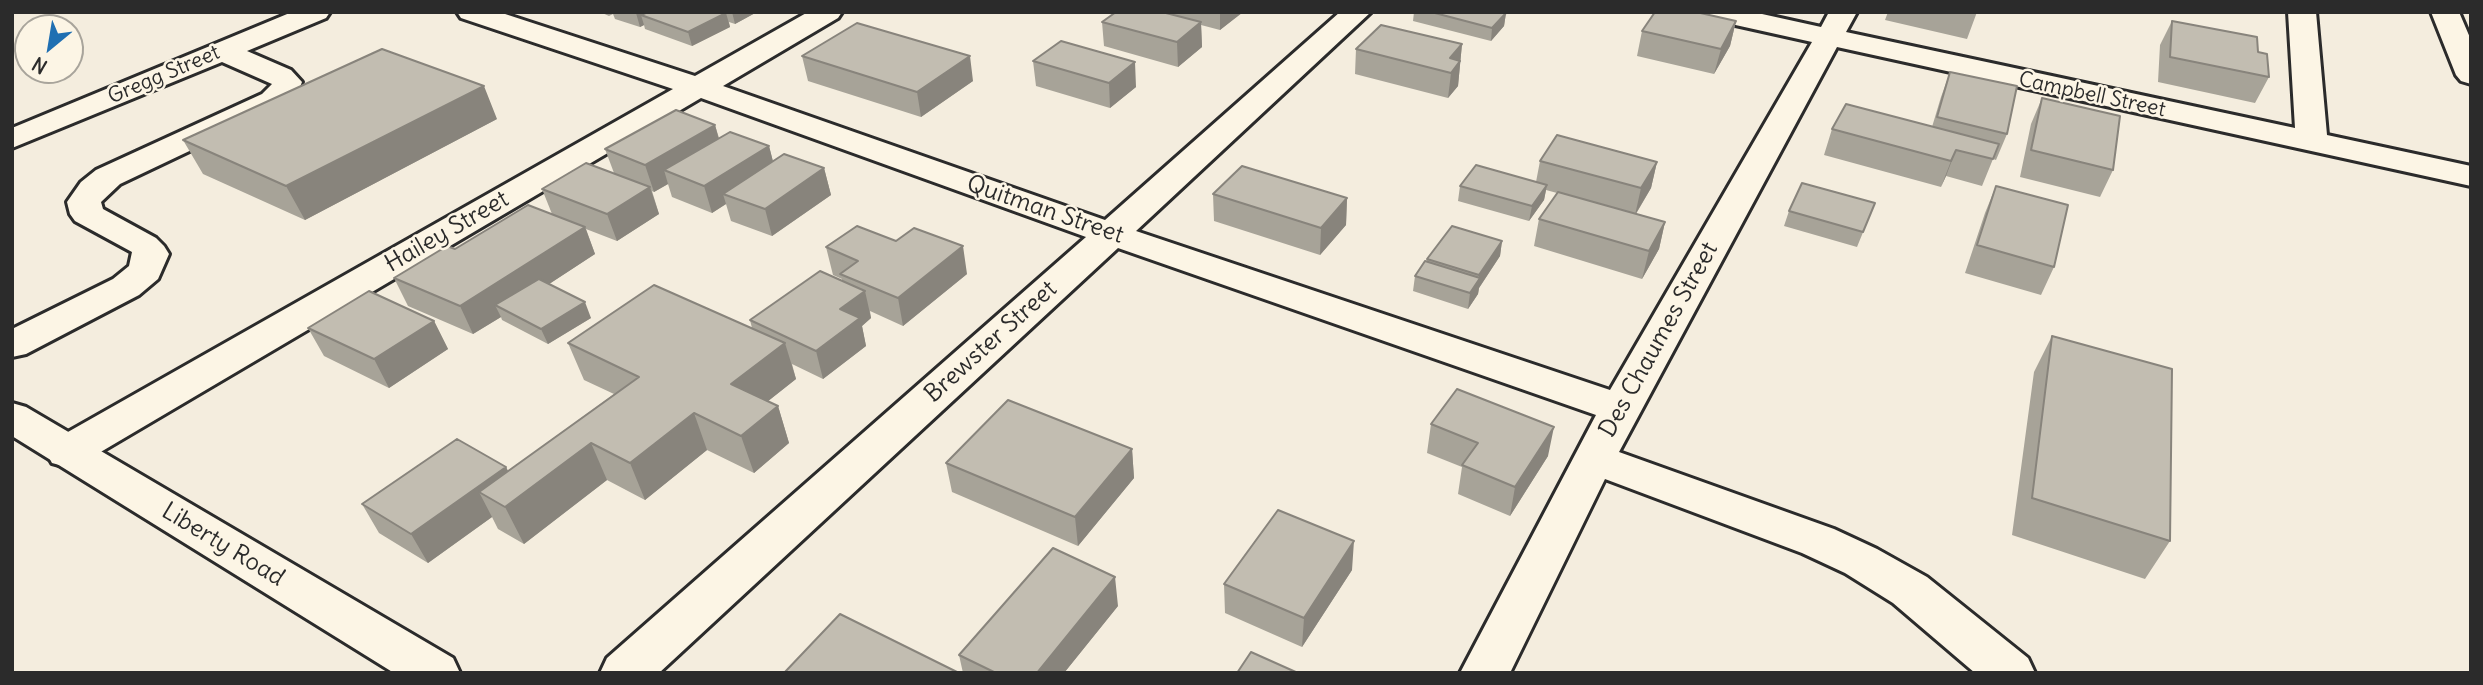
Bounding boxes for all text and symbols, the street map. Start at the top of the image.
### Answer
north arrow [14,14,84,84]
street label: Gregg Street [104,40,224,110]
text: N [28,52,51,79]
street label: Campbell Street [2016,67,2168,123]
street label: Quitman Street [963,170,1127,250]
street label: Hailey Street [380,185,514,279]
street label: Des Chaumes Street [1593,237,1725,443]
street label: Brewster Street [919,275,1063,409]
street label: Liberty Road [156,497,290,593]

